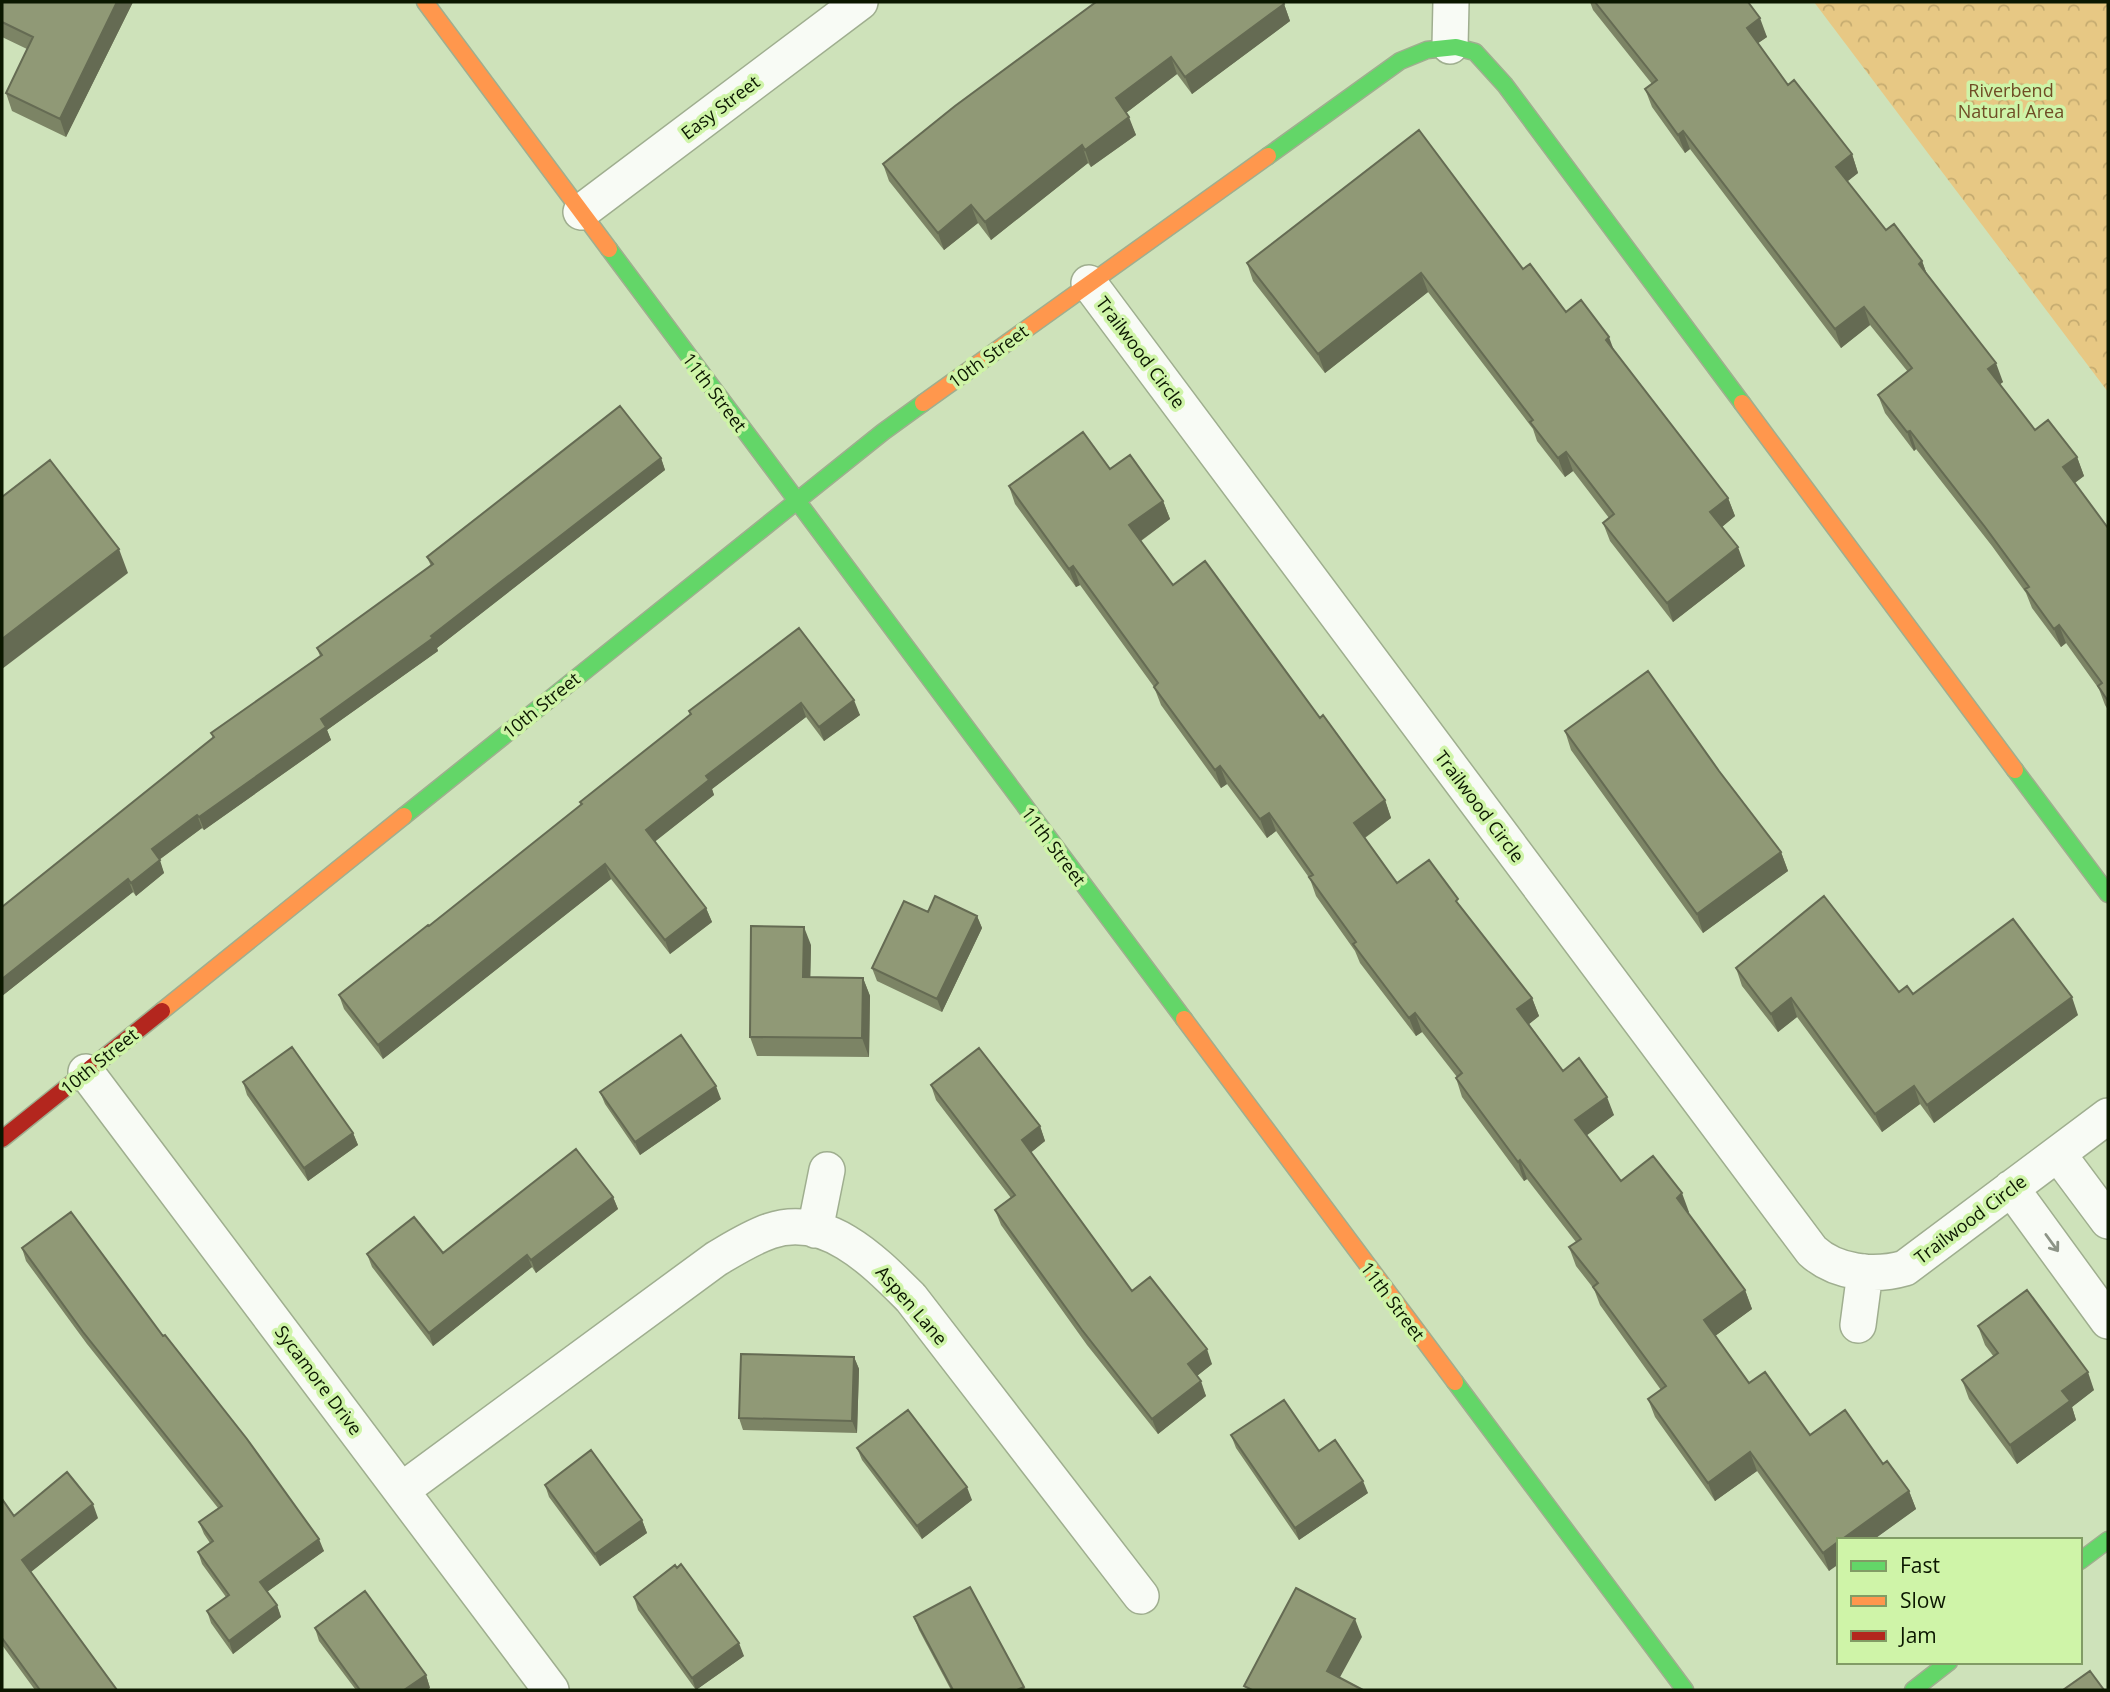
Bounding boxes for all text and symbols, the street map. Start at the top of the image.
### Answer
street label: Easy Street [676,70,764,144]
park label: Riverbend Natural Area [1958,78,2064,123]
street label: Trailwood Circle [1091,291,1191,413]
street label: 10th Street [943,319,1033,393]
street label: 11th Street [677,348,753,436]
street label: 10th Street [497,666,585,744]
street label: Trailwood Circle [1430,745,1530,867]
street label: 11th Street [1016,802,1092,890]
street label: 10th Street [55,1022,143,1100]
street label: Trailwood Circle [1909,1169,2031,1269]
one-way arrow [2044,1234,2059,1252]
street label: 11th Street [1355,1257,1431,1345]
street label: Aspen Lane [871,1260,953,1350]
street label: Sycamore Drive [270,1320,368,1440]
legend [1837,1538,2082,1664]
text: Fast [1900,1551,1940,1579]
text: Slow [1900,1586,1946,1614]
text: Jam [1898,1621,1937,1649]

